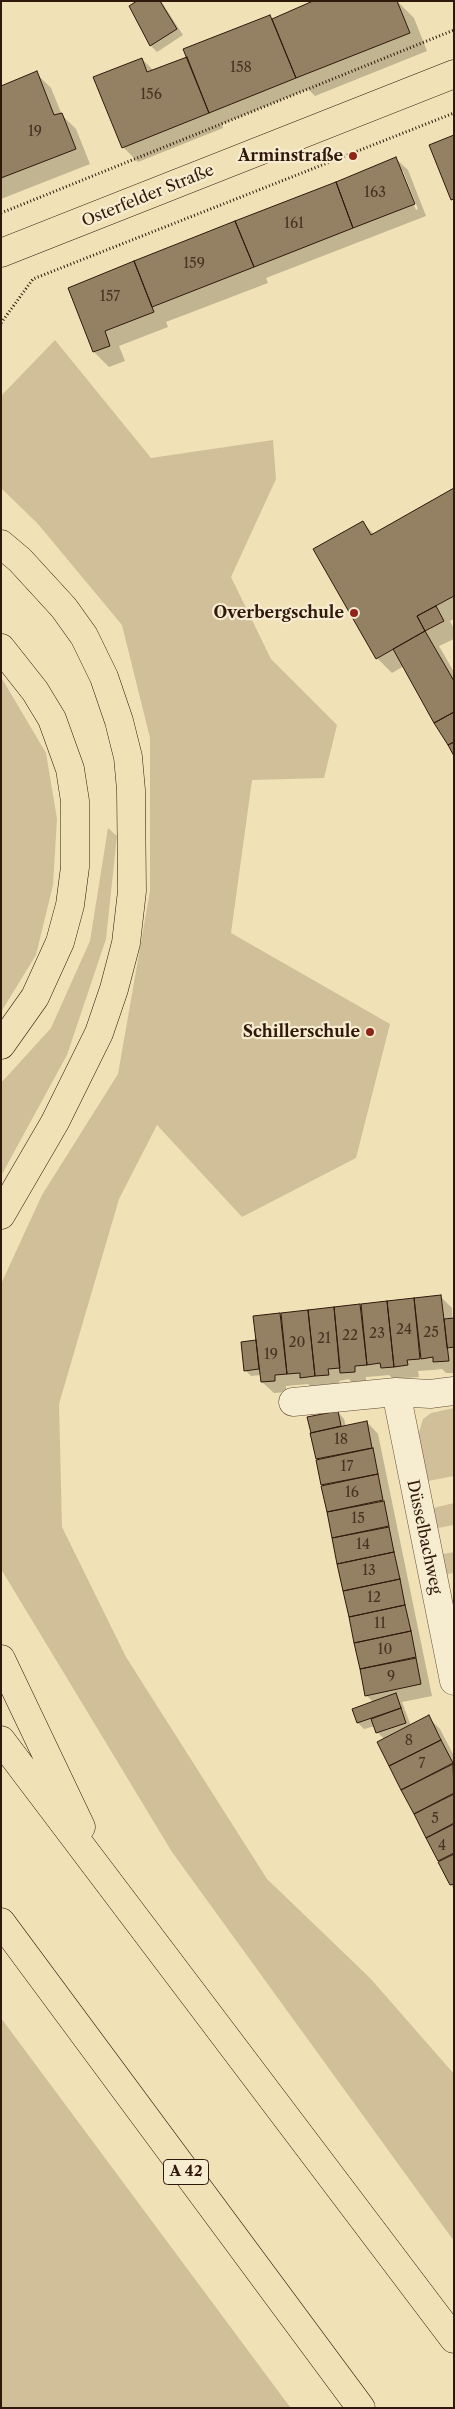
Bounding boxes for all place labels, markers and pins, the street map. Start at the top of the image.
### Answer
place label: Arminstraße [238,146,343,166]
marker: Arminstraße [347,150,359,162]
place label: Overbergschule [214,603,344,623]
marker: Overbergschule [348,607,360,619]
place label: Schillerschule [243,1022,360,1042]
marker: Schillerschule [364,1026,376,1038]

